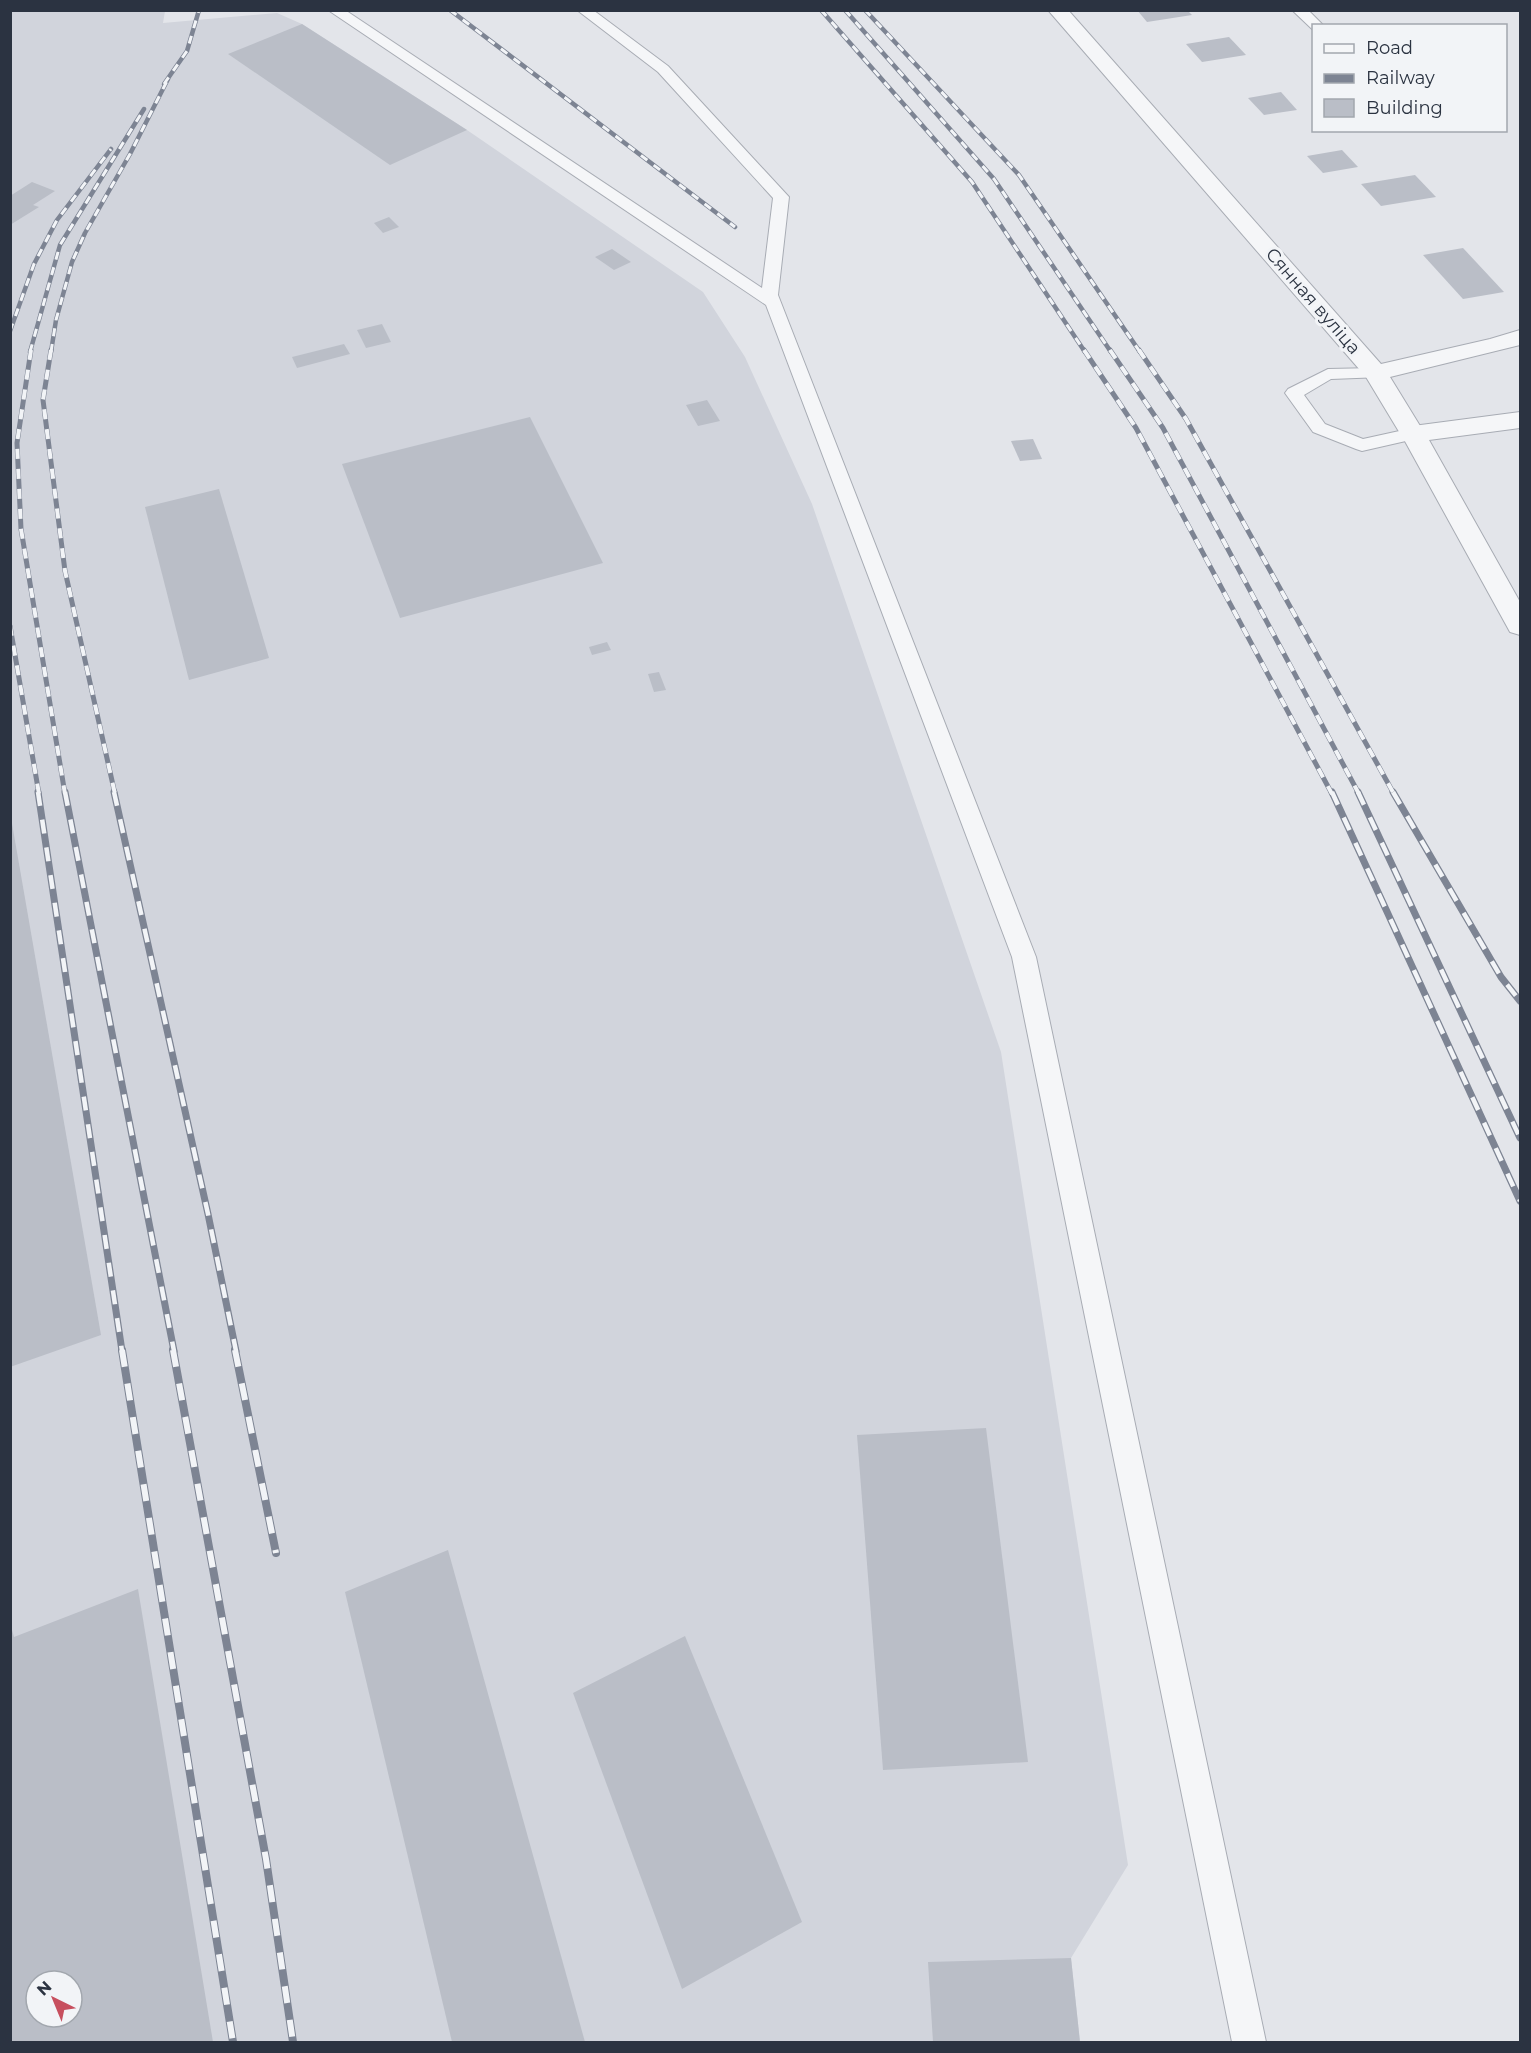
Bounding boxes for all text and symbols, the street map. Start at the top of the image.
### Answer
legend [1312,24,1507,132]
text: Road [1366,37,1413,59]
text: Railway [1366,67,1435,89]
text: Building [1366,97,1443,119]
street label: Сянная вуліца [1261,243,1365,359]
north arrow [24,1969,84,2029]
text: N [33,1977,55,2000]

